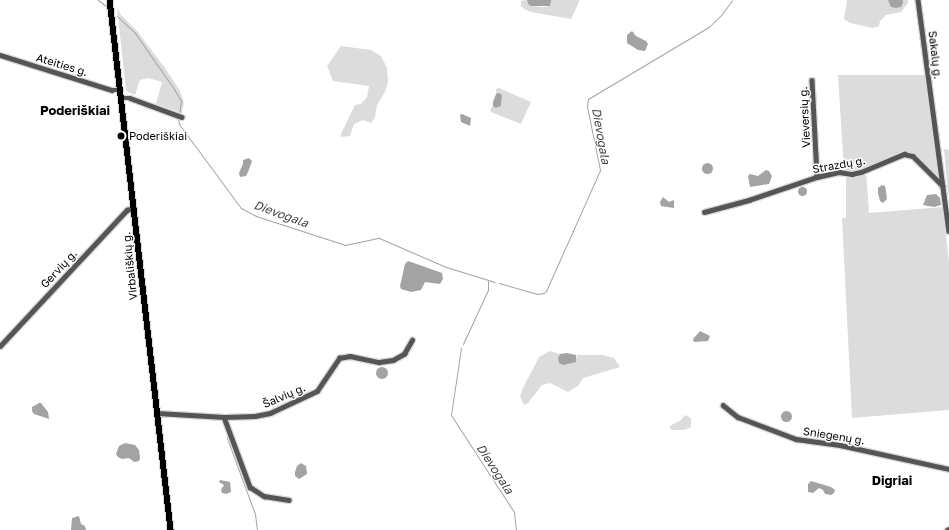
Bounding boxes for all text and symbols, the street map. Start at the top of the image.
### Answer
street label: Sakalų g. [925,30,945,80]
street label: Ateities g. [35,51,89,79]
street label: Vieversių g. [797,86,813,148]
district label: Poderiškiai [40,102,110,118]
water label: Dievogala [589,107,613,165]
place label: Poderiškiai [129,129,187,143]
marker: Poderiškiai [116,131,126,141]
street label: Strazdų g. [812,154,866,176]
water label: Dievogala [252,198,310,230]
street label: Virbališkių g. [120,231,140,301]
street label: Gervių g. [38,247,80,291]
street label: Šalvių g. [261,381,307,411]
street label: Sniegenų g. [802,425,866,447]
water label: Dievogala [473,441,517,497]
district label: Digriai [872,472,912,488]

